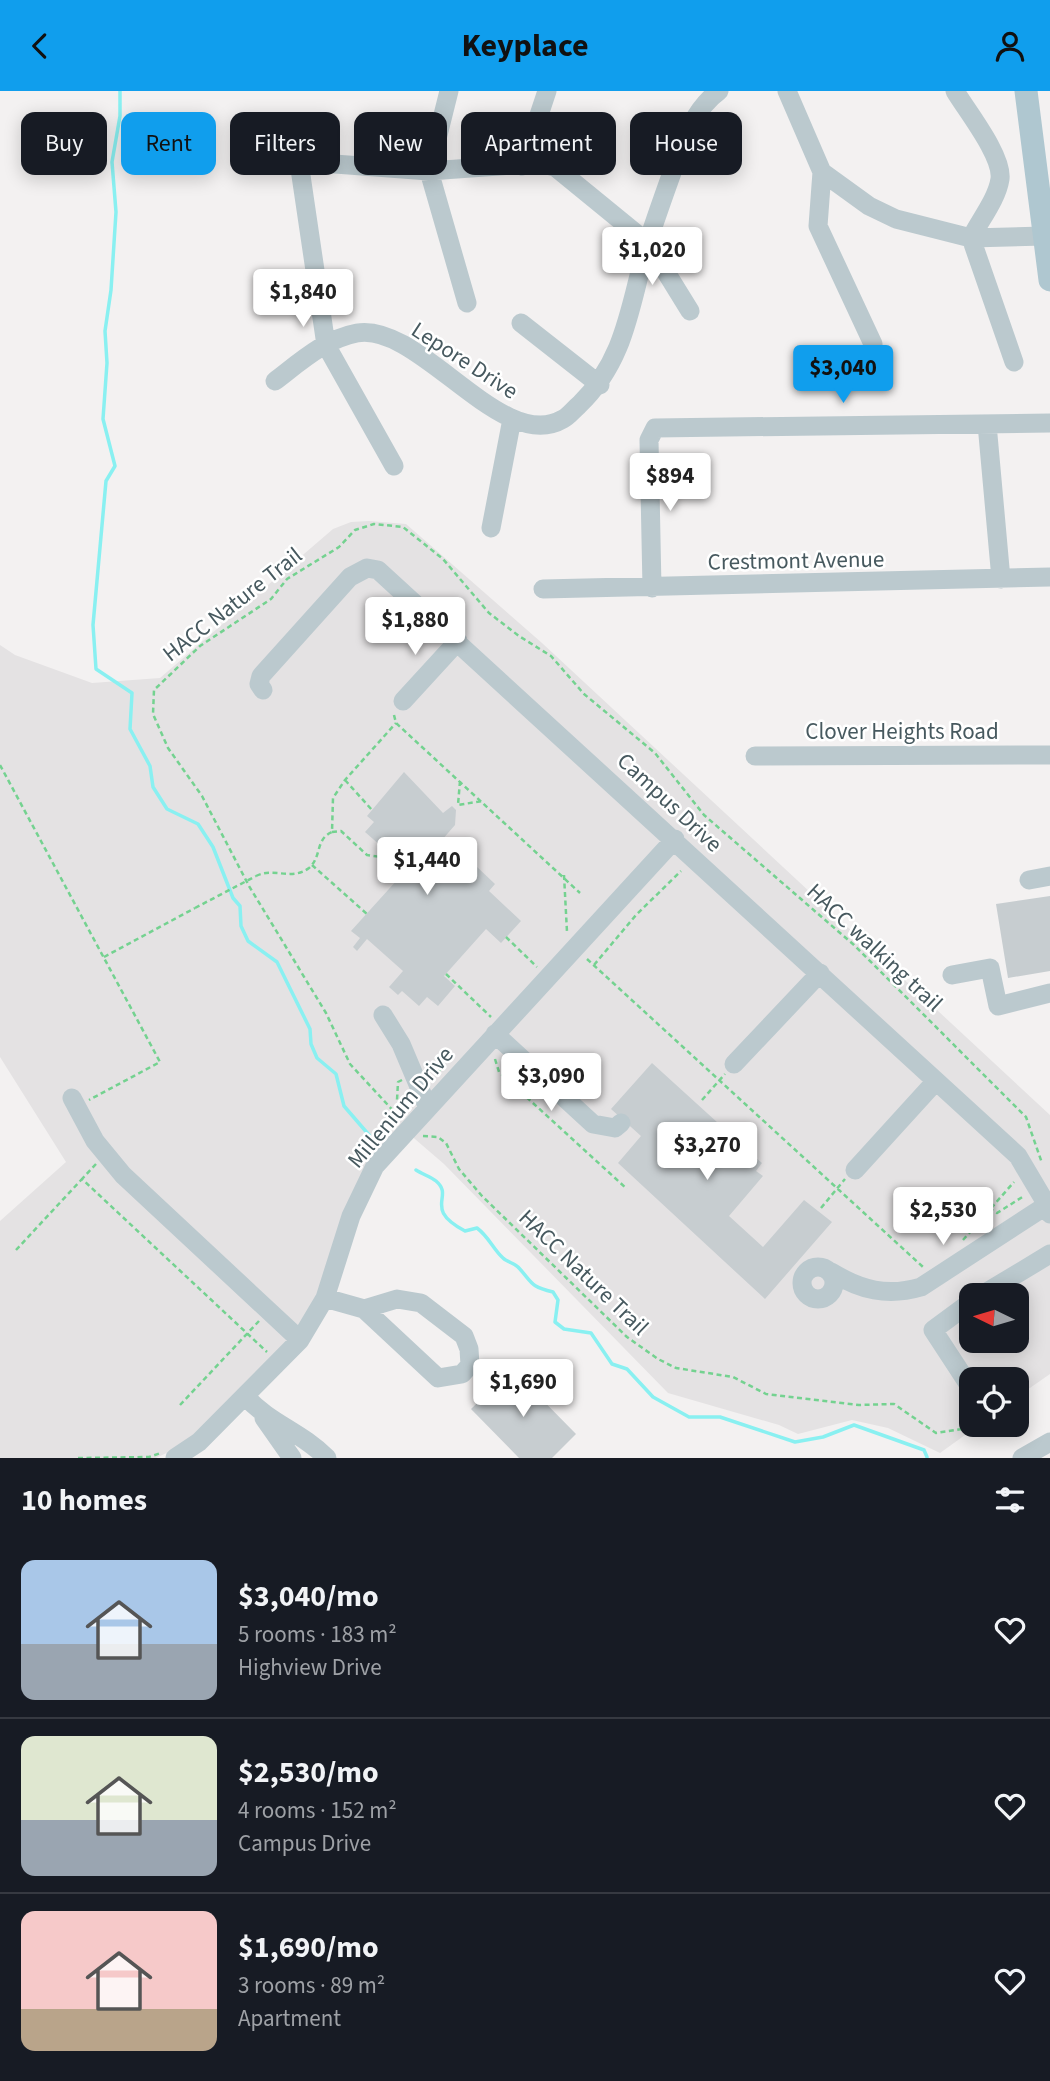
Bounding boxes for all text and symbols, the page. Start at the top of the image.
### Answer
text: Keyplace [461,23,589,69]
icon: back [21,27,59,65]
icon: person [991,27,1029,65]
chip: Buy [21,112,107,175]
chip: Rent [121,112,216,175]
chip: Filters [230,112,340,175]
chip: New [354,112,447,175]
chip: Apartment [461,112,616,175]
chip: House [630,112,742,175]
pin: $1,020 [595,227,709,287]
text: $1,020 [618,233,686,266]
pin: $1,840 [246,269,360,329]
text: $1,840 [269,275,337,308]
street label: Lepore Drive [405,314,525,407]
pin: $3,040 [786,345,900,405]
text: $3,040 [809,351,877,384]
pin: $894 [629,453,711,513]
text: $894 [646,459,694,492]
street label: HACC Nature Trail [155,539,309,670]
street label: Crestmont Avenue [707,542,885,579]
pin: $1,880 [358,597,472,657]
text: $1,880 [381,603,449,636]
street label: Clover Heights Road [805,715,999,748]
street label: Campus Drive [610,745,730,860]
pin: $1,440 [370,837,484,897]
text: $1,440 [393,843,461,876]
street label: HACC walking trail [799,875,950,1019]
street label: Millenium Drive [340,1039,461,1175]
pin: $3,090 [494,1053,608,1113]
text: $3,090 [517,1059,585,1092]
pin: $3,270 [650,1123,764,1182]
text: $3,270 [673,1128,741,1161]
pin: $2,530 [886,1187,1000,1247]
text: $2,530 [909,1193,977,1226]
street label: HACC Nature Trail [511,1202,656,1343]
north arrow [959,1283,1029,1353]
map controls [959,1283,1029,1437]
pin: $1,690 [466,1359,580,1419]
text: $1,690 [489,1365,557,1398]
button: locate [959,1367,1029,1437]
text: 10 homes [21,1479,147,1522]
icon: filters [991,1481,1029,1519]
text: $3,040/mo [238,1575,379,1618]
icon: home [77,1588,161,1672]
icon: heart [991,1611,1029,1649]
text: 5 rooms · 183 m² [238,1618,397,1651]
text: Highview Drive [238,1651,382,1684]
text: $2,530/mo [238,1751,379,1794]
icon: home [77,1764,161,1848]
icon: heart [991,1787,1029,1825]
text: 4 rooms · 152 m² [238,1794,397,1827]
text: Campus Drive [238,1827,371,1860]
text: $1,690/mo [238,1926,379,1969]
icon: home [77,1939,161,2023]
icon: heart [991,1962,1029,2000]
text: 3 rooms · 89 m² [238,1969,385,2002]
text: Apartment [238,2002,341,2035]

